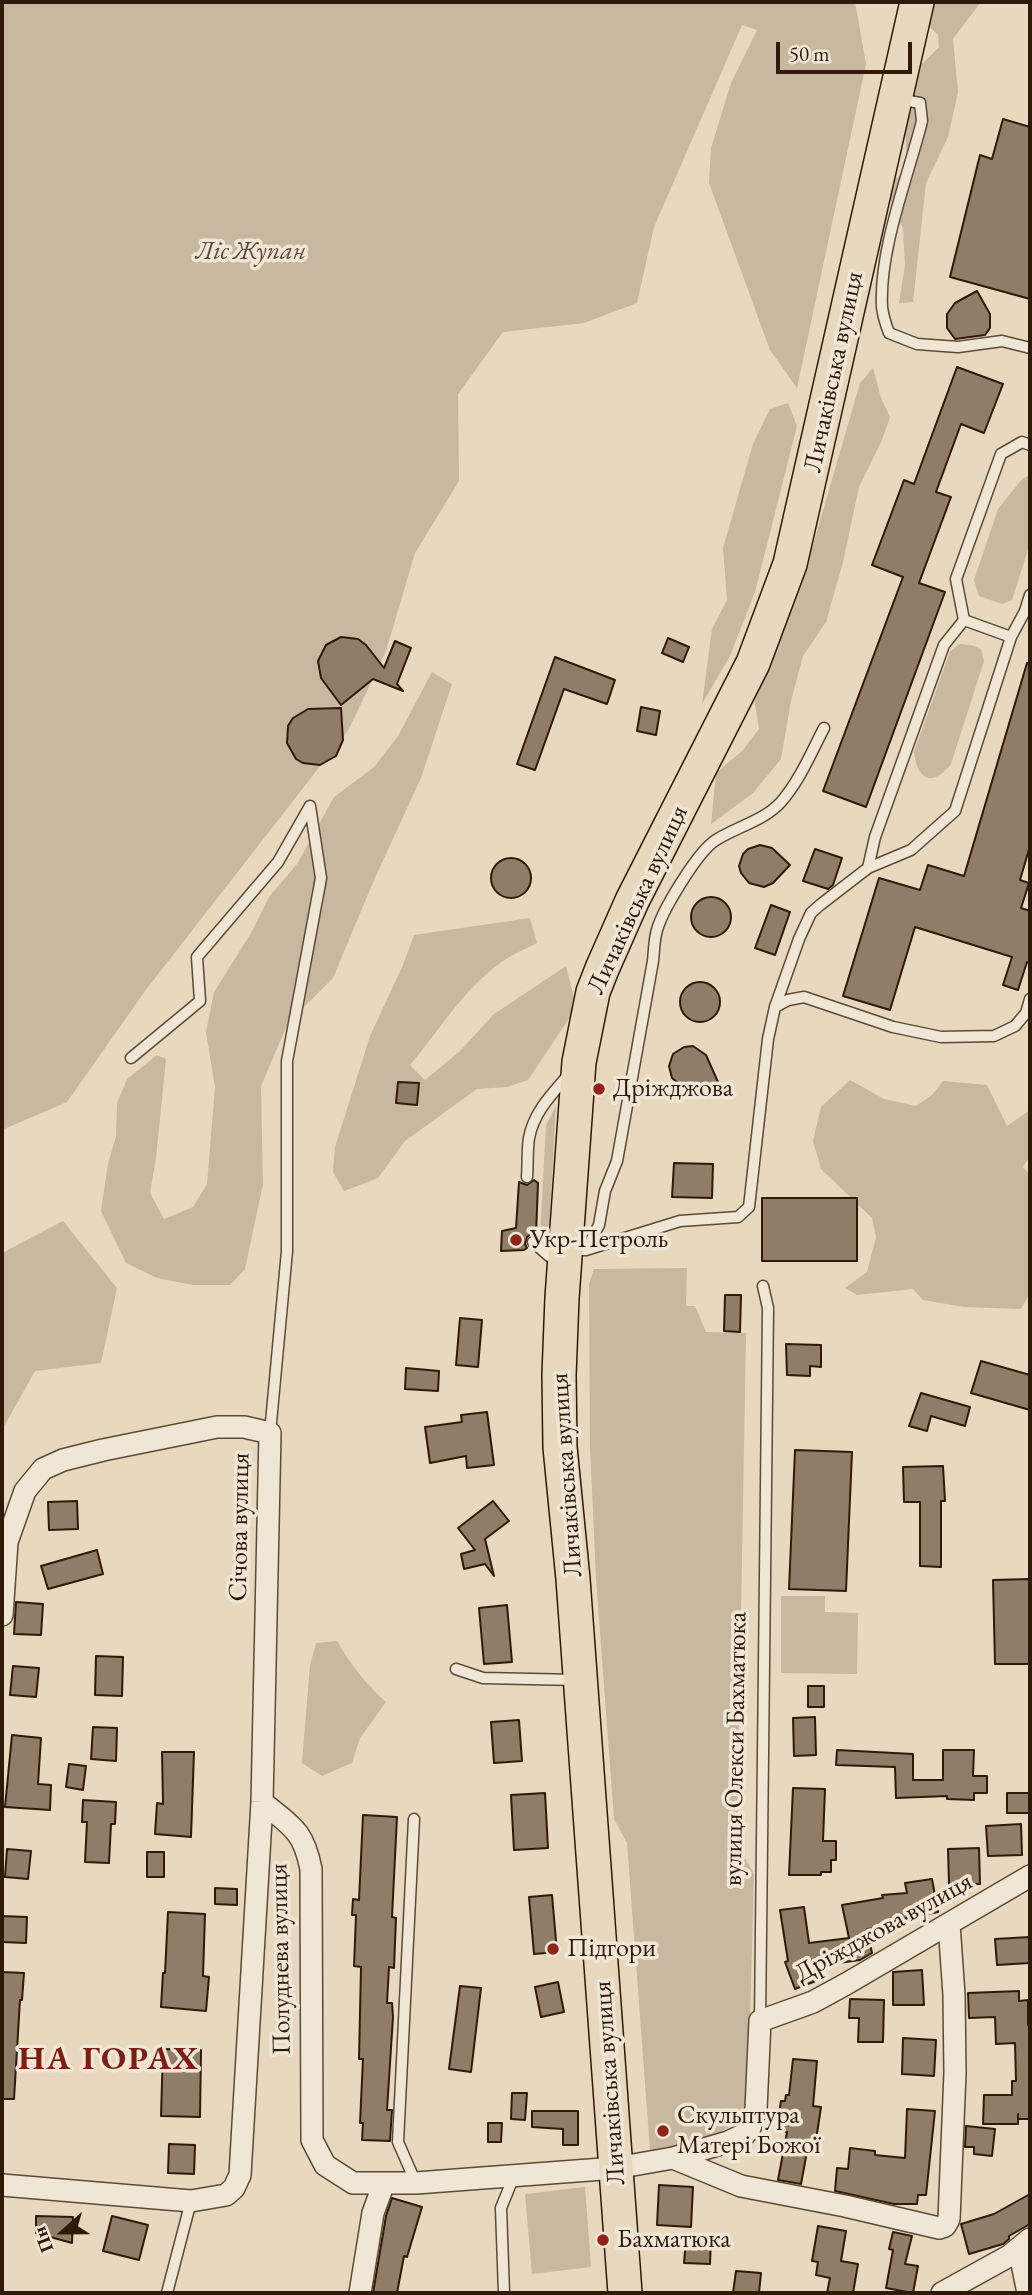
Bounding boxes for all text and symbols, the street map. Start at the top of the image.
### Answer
scale bar [780,28,916,72]
text: 50 m [789,40,830,67]
park label: Ліс Жупан [196,236,306,268]
street label: Личаківська вулиця [797,269,871,475]
street label: Личаківська вулиця [581,801,695,999]
place label: Дріжджова [613,1073,733,1105]
marker: Дріжджова [591,1081,607,1097]
place label: Укр-Петроль [530,1224,668,1256]
marker: Укр-Петроль [508,1232,524,1248]
street label: Личаківська вулиця [544,1372,590,1578]
street label: Січова вулиця [223,1452,257,1602]
street label: вулиця Олекси Бахматюка [718,1612,754,1886]
street label: Полуднева вулиця [264,1863,298,2055]
street label: Дріжджова вулиця [790,1866,978,1990]
place label: Підгори [567,1933,656,1965]
marker: Підгори [545,1941,561,1957]
street label: Личаківська вулиця [587,1980,633,2186]
district label: НА ГОРАХ [19,2040,199,2080]
place label: Скульптура Матері Божої [677,2100,821,2162]
marker: Скульптура Матері Божої [655,2123,671,2139]
north arrow [28,2197,98,2267]
text: Пн [27,2223,59,2256]
place label: Бахматюка [617,2224,731,2256]
marker: Бахматюка [595,2232,611,2248]

